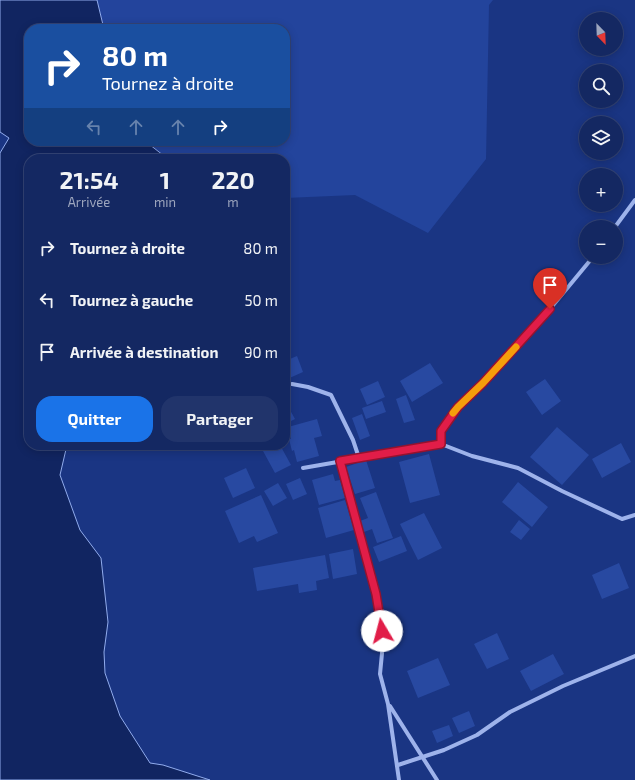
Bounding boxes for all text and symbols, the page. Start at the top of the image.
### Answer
north arrow [579,12,623,56]
map controls [579,12,623,264]
text: 80 m [102,38,168,72]
icon: right [36,40,88,92]
button: search [579,64,623,108]
text: Tournez à droite [102,72,234,94]
icon: left [83,116,105,138]
icon: ahead [125,116,147,138]
icon: ahead [167,116,189,138]
icon: right [209,116,231,138]
button: layers [579,116,623,160]
text: 21:54 [59,165,118,194]
text: 1 [160,165,170,194]
text: 220 [212,165,255,194]
button: + [579,168,623,212]
text: Arrivée [68,194,110,210]
text: min [154,194,176,210]
text: m [227,194,239,210]
button: − [579,220,623,264]
icon: right [36,237,58,259]
text: Tournez à droite [70,239,185,257]
text: 80 m [243,239,278,257]
pin [533,268,567,309]
icon: arrive [539,274,561,296]
icon: left [36,289,58,311]
text: Tournez à gauche [70,291,193,309]
text: 50 m [244,291,278,309]
icon: arrive [36,341,58,363]
text: Arrivée à destination [70,343,218,361]
text: 90 m [244,343,278,361]
button: Quitter [36,396,153,442]
button: Partager [161,396,278,442]
position arrow [361,610,403,652]

